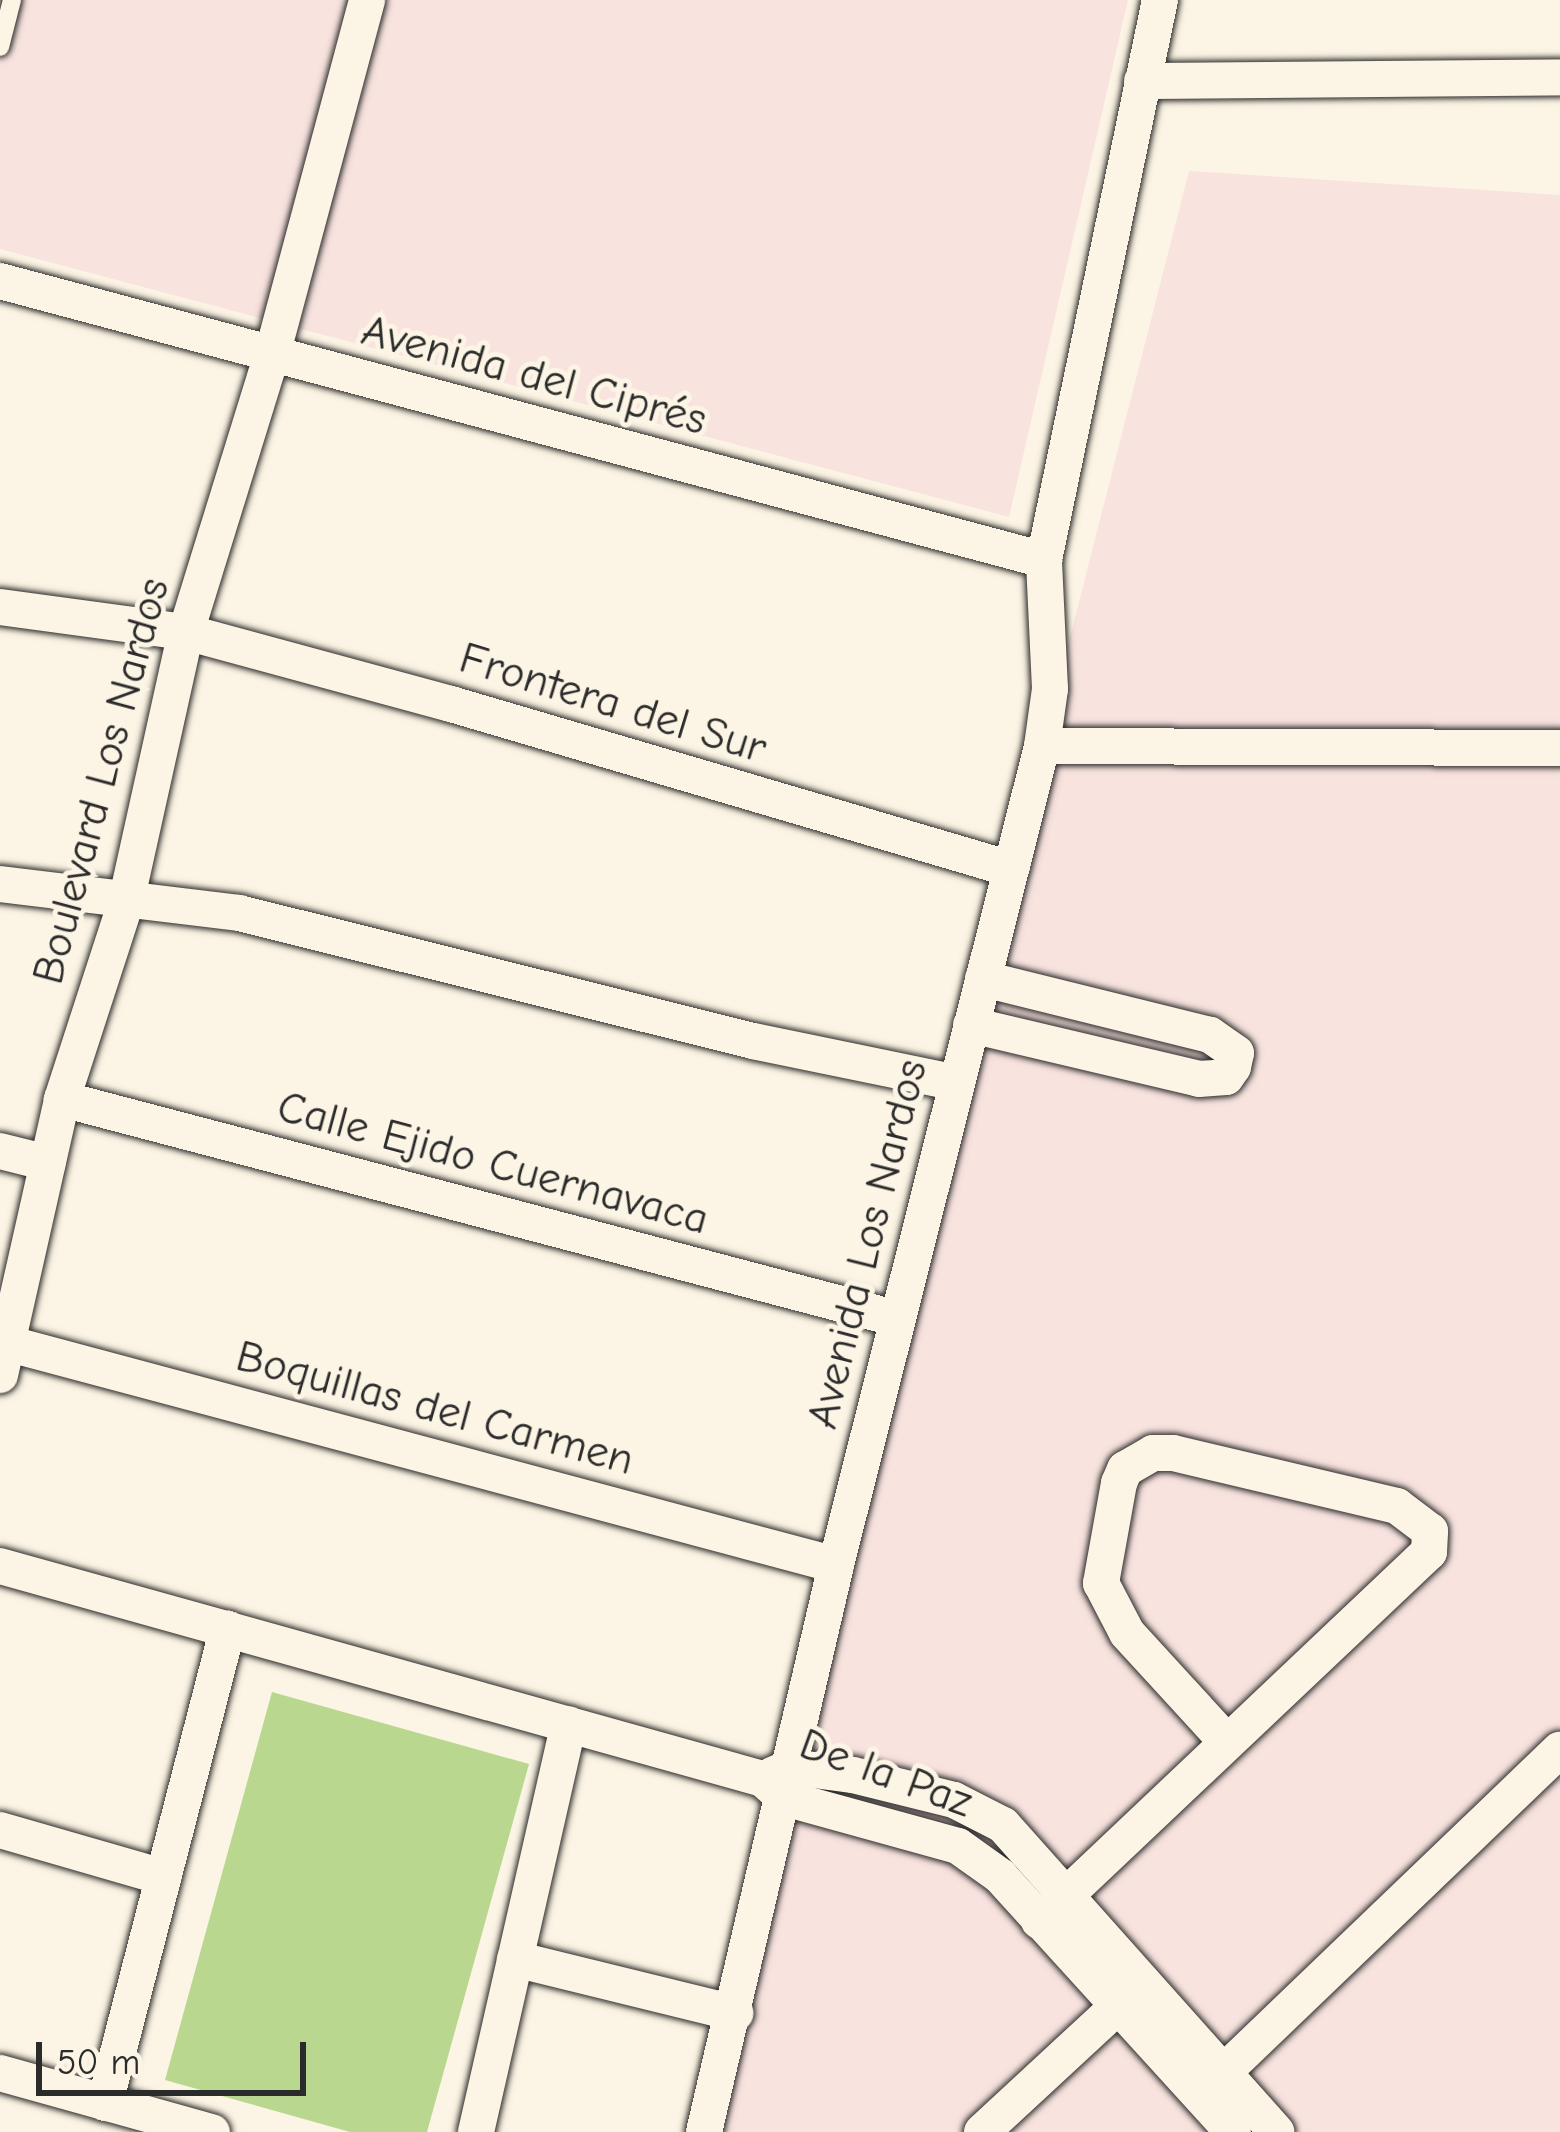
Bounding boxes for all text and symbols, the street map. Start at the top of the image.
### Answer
street label: Avenida del Ciprés [356,303,712,447]
street label: Boulevard Los Nardos [21,572,181,990]
street label: Frontera del Sur [453,631,773,775]
street label: Avenida Los Nardos [795,1054,939,1434]
street label: Calle Ejido Cuernavaca [272,1079,714,1247]
street label: Boquillas del Carmen [230,1329,640,1487]
street label: De la Paz [792,1717,980,1829]
scale bar [42,2018,312,2092]
text: 50 m [57,2042,140,2083]

